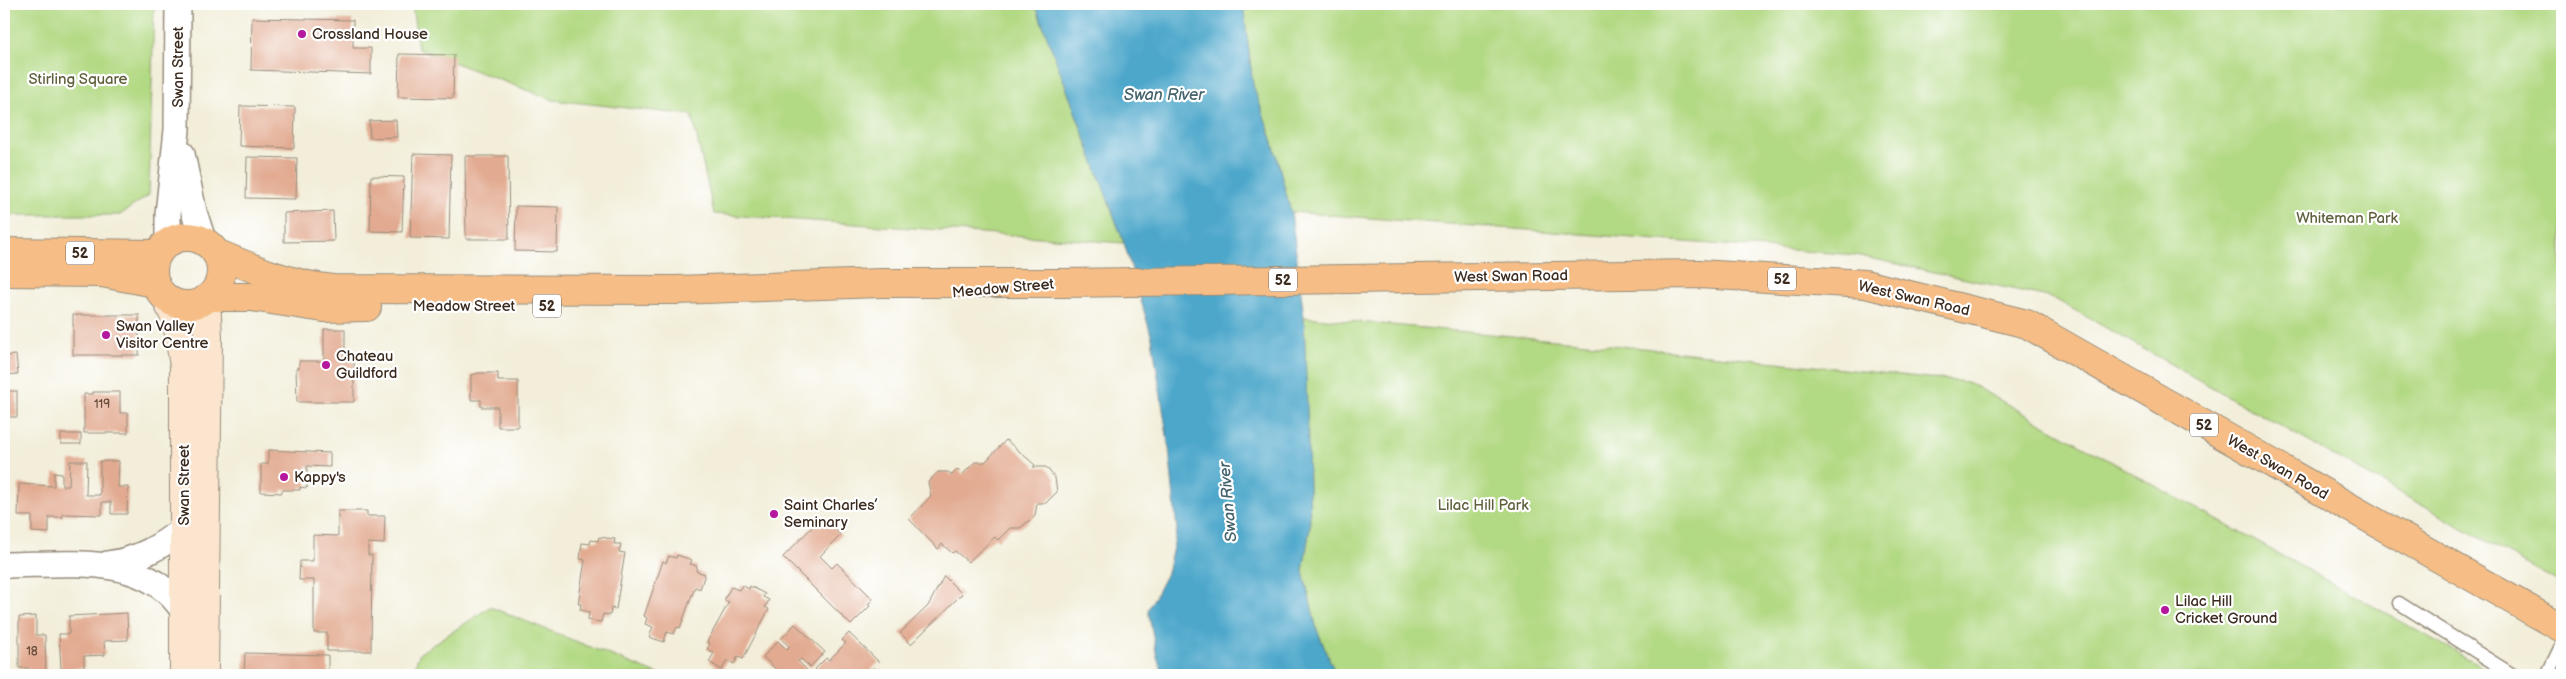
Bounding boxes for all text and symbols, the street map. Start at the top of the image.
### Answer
place label: Crossland House [312,25,428,44]
street label: Swan Street [169,26,188,107]
marker: Crossland House [296,28,308,40]
park label: Stirling Square [28,70,128,89]
water label: Swan River [1124,86,1205,105]
park label: Whiteman Park [2296,209,2398,228]
road number: 52 [66,242,94,264]
street label: West Swan Road [1454,266,1568,287]
road number: 52 [1269,268,1297,292]
road number: 52 [1768,268,1796,290]
street label: Meadow Street [951,275,1055,302]
street label: West Swan Road [1856,276,1971,321]
road number: 52 [533,294,561,318]
street label: Meadow Street [413,297,516,316]
place label: Swan Valley Visitor Centre [116,317,209,353]
marker: Swan Valley Visitor Centre [100,329,112,341]
place label: Chateau Guildford [336,347,397,383]
marker: Chateau Guildford [320,359,332,371]
house number: 119 [94,397,110,412]
road number: 52 [2190,414,2218,436]
street label: West Swan Road [2224,431,2332,504]
street label: Swan Street [175,444,194,525]
water label: Swan River [1215,460,1241,543]
place label: Kappy's [294,468,346,487]
marker: Kappy's [278,471,290,483]
place label: Saint Charles’ Seminary [784,496,878,532]
park label: Lilac Hill Park [1437,496,1529,515]
marker: Saint Charles’ Seminary [768,508,780,520]
place label: Lilac Hill Cricket Ground [2175,592,2277,628]
marker: Lilac Hill Cricket Ground [2159,604,2171,616]
house number: 18 [26,644,38,659]

